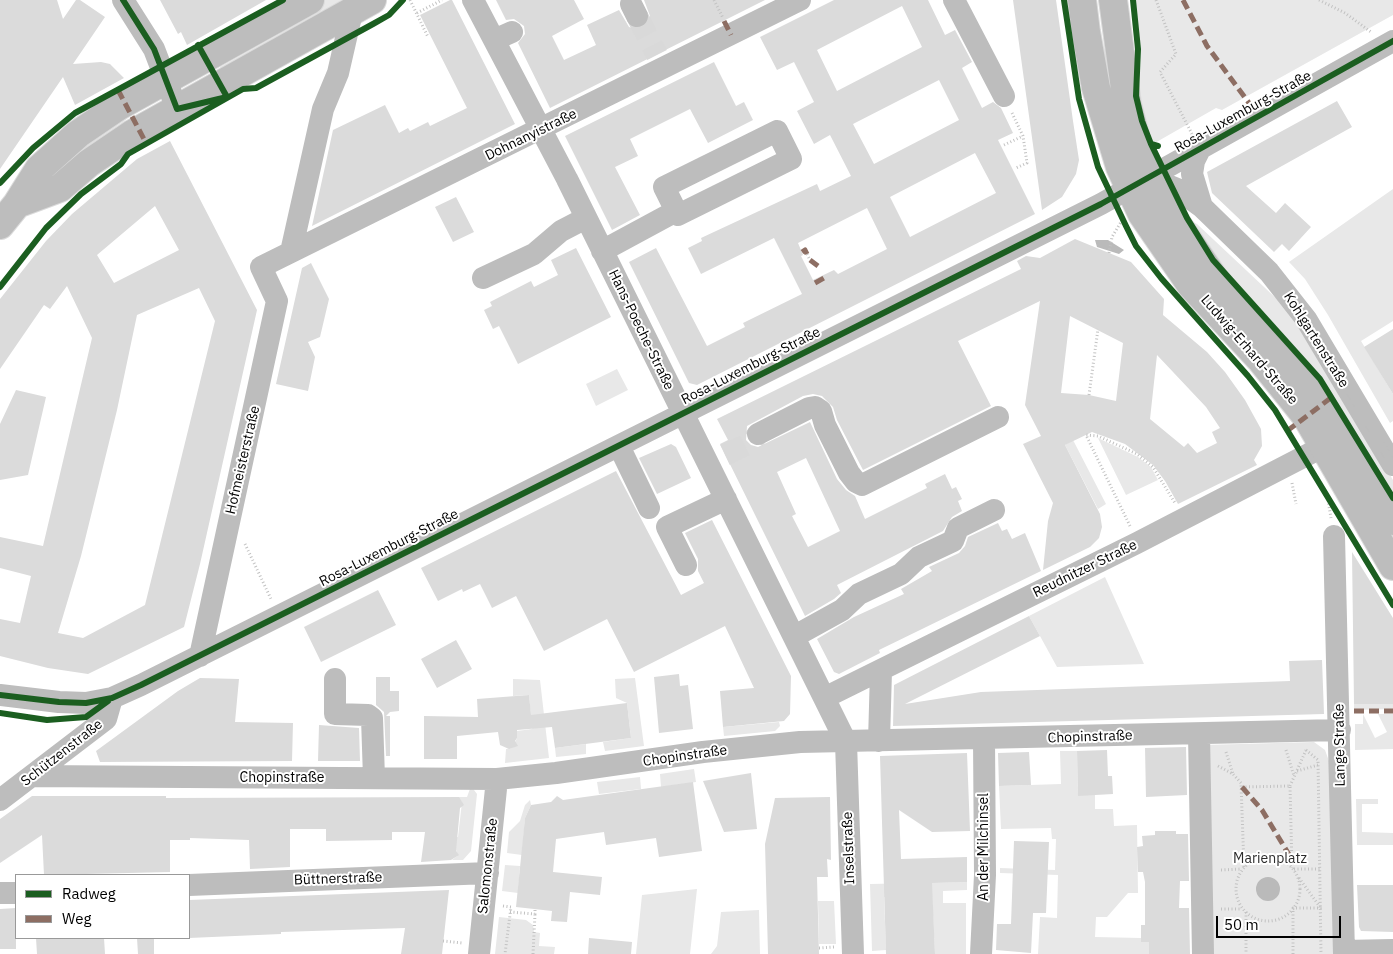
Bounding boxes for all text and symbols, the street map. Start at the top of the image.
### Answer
street label: Rosa-Luxemburg-Straße [1172,67,1314,157]
street label: Dohnanyistraße [482,106,580,164]
street label: Hans-Poeche-Straße [605,267,677,393]
street label: Kohlgartenstraße [1280,289,1352,391]
street label: Ludwig-Erhard-Straße [1197,292,1301,408]
street label: Rosa-Luxemburg-Straße [679,324,823,408]
street label: Hofmeisterstraße [222,404,264,516]
street label: Rosa-Luxemburg-Straße [317,506,461,590]
street label: Reudnitzer Straße [1030,537,1140,601]
street label: Lange Straße [1331,703,1349,787]
street label: Schützenstraße [18,716,106,790]
street label: Chopinstraße [1047,727,1133,747]
street label: Chopinstraße [642,742,728,770]
street label: Chopinstraße [240,770,324,786]
street label: An der Milchinsel [976,793,992,901]
street label: Inselstraße [839,811,859,885]
street label: Salomonstraße [475,817,501,915]
park label: Marienplatz [1233,851,1307,867]
street label: Büttnerstraße [294,869,382,889]
legend [15,874,190,939]
text: Radweg [62,884,116,903]
scale bar [1218,906,1343,938]
text: Weg [62,909,91,928]
text: 50 m [1224,915,1259,934]

